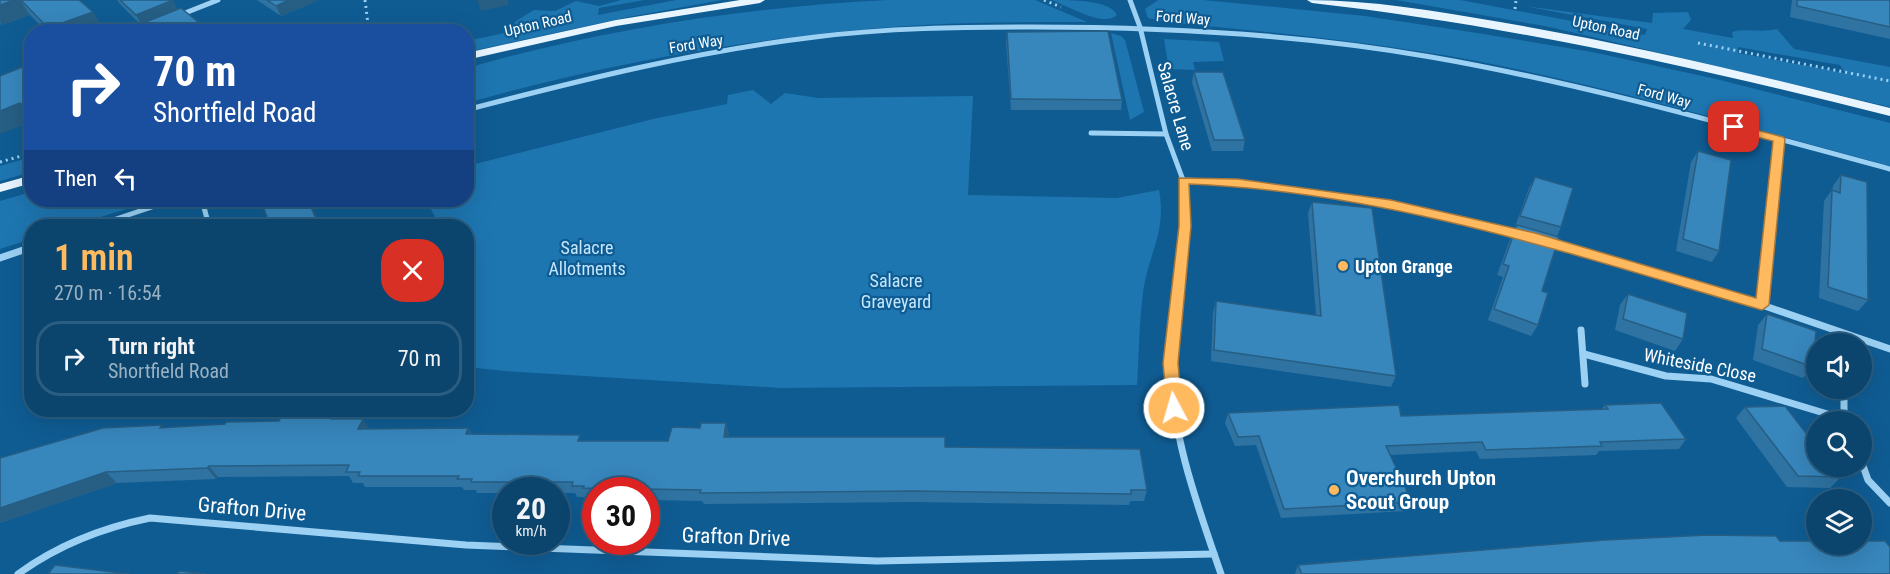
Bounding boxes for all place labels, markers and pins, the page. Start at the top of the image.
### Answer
pin [1708,101,1759,152]
place label: Upton Grange [1355,256,1453,277]
marker: Upton Grange [1336,259,1350,273]
place label: Overchurch Upton Scout Group [1346,466,1496,514]
marker: Overchurch Upton Scout Group [1327,483,1341,497]

